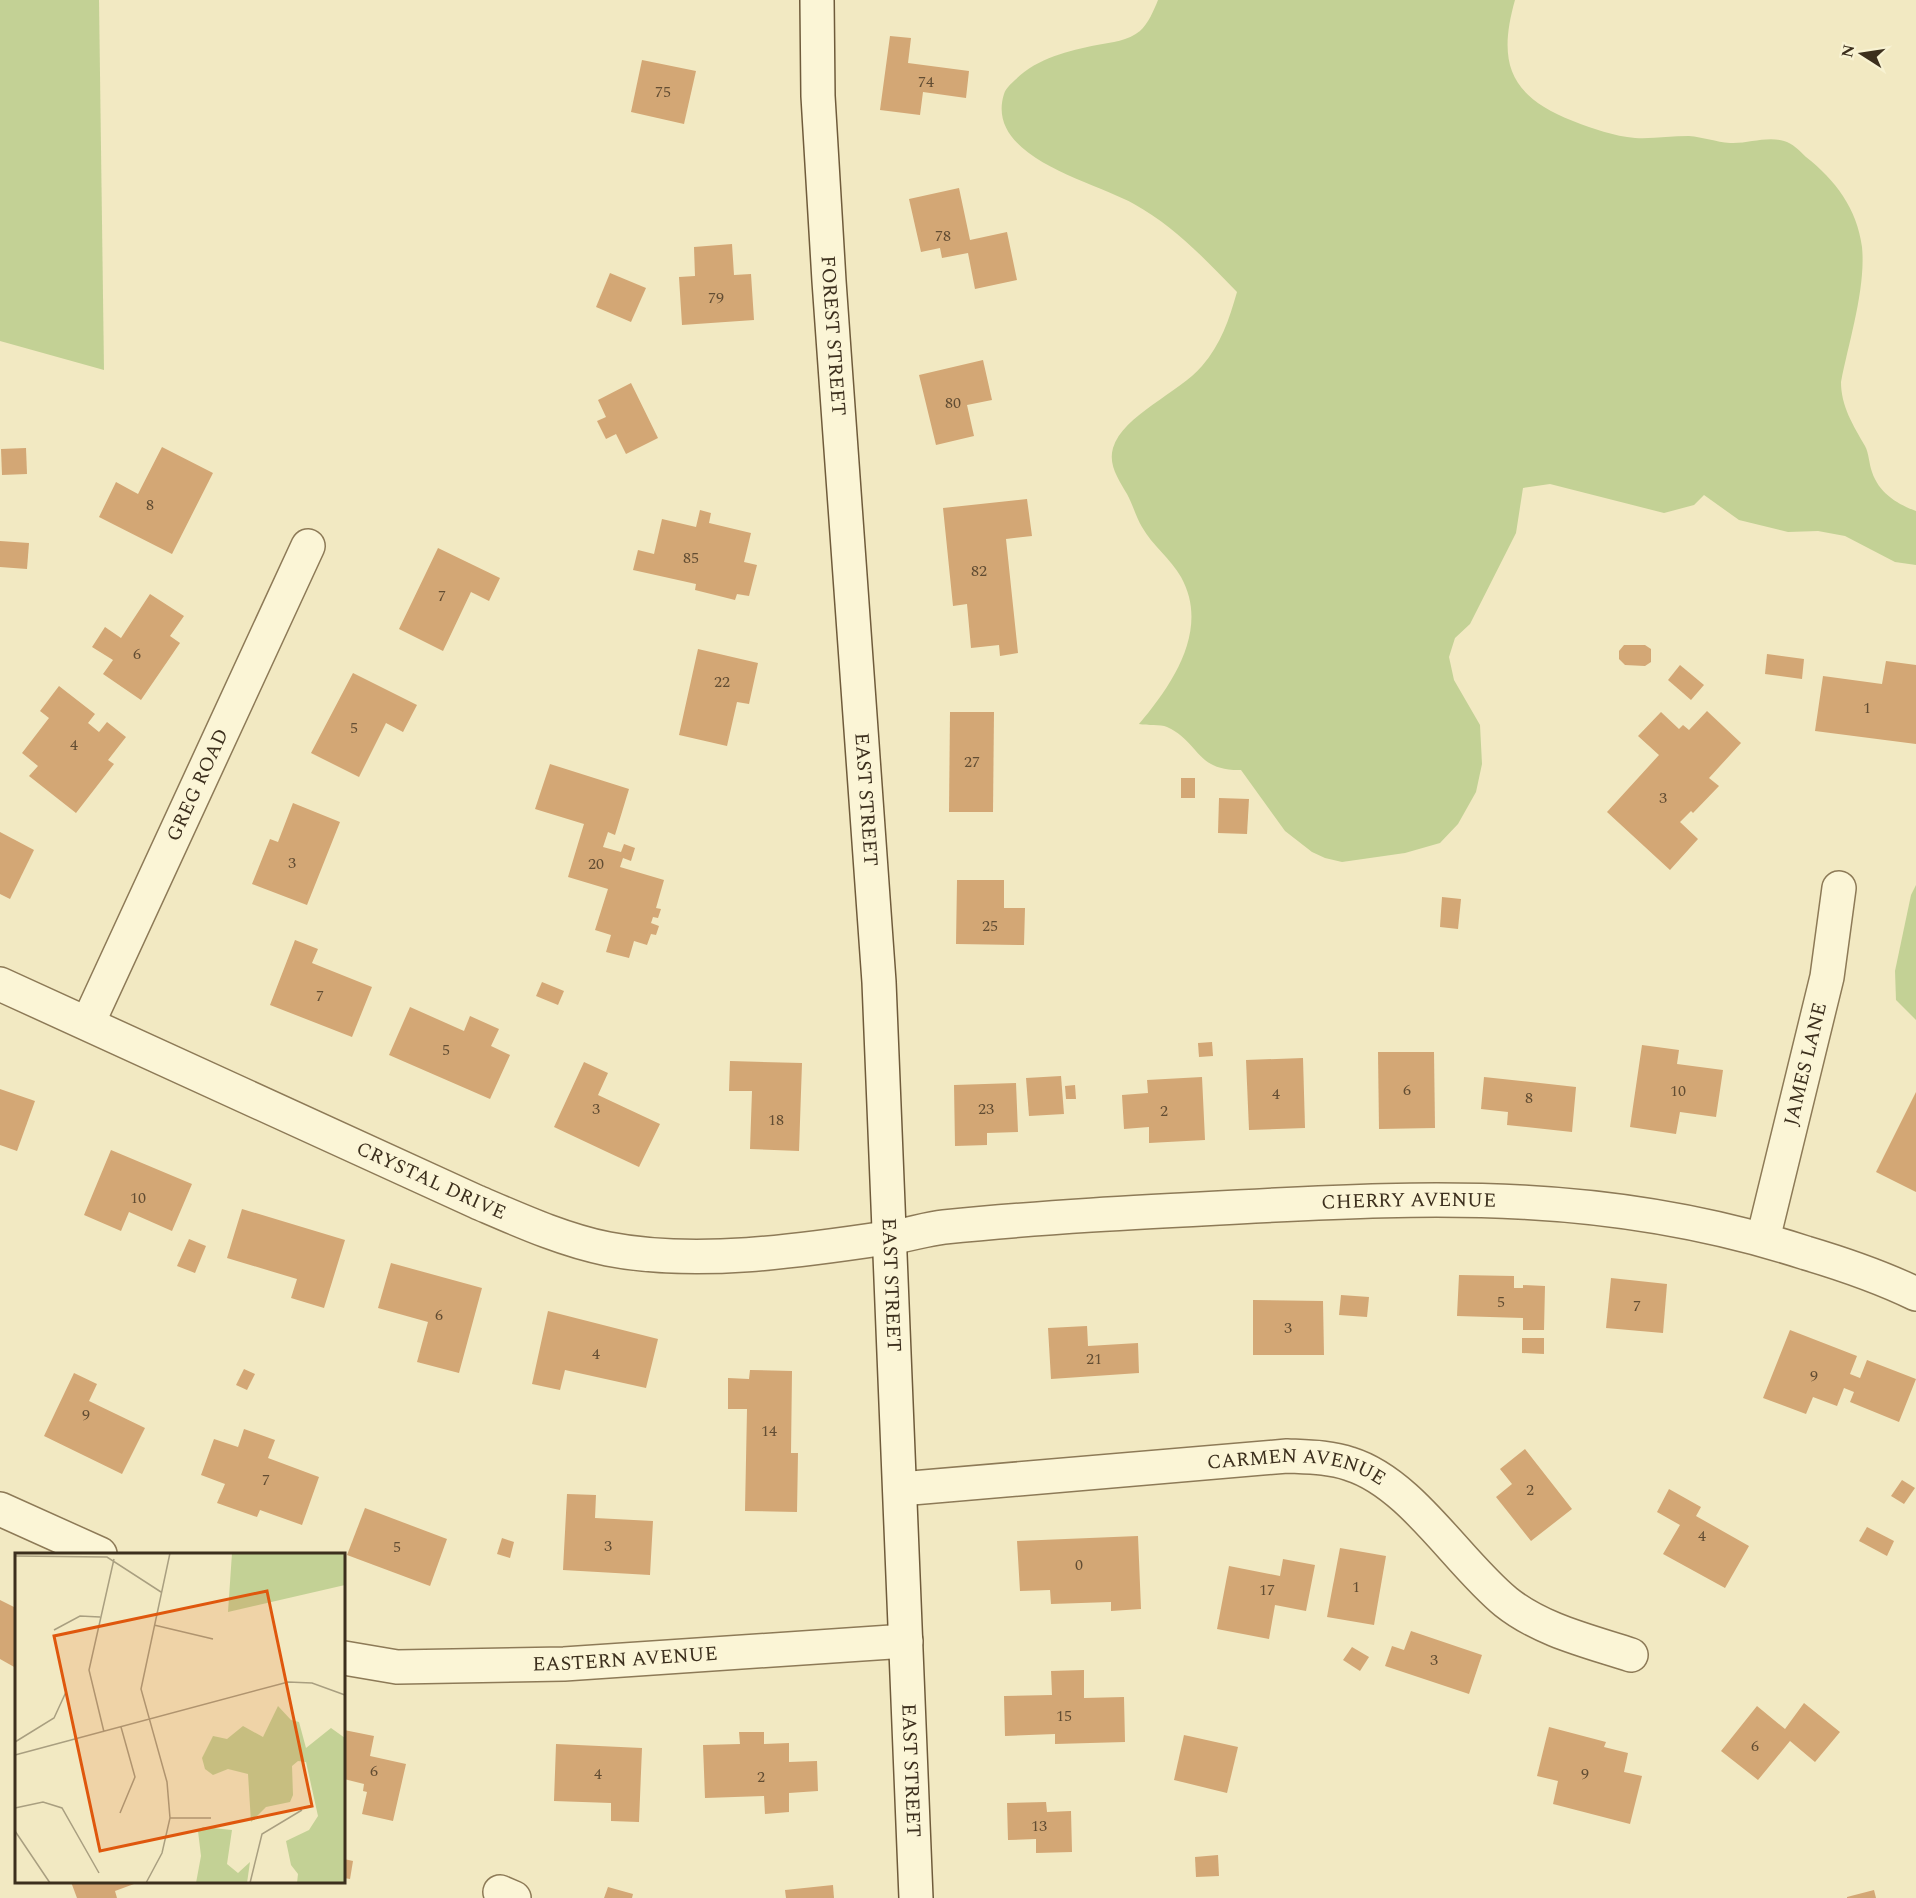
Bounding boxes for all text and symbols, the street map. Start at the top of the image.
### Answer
north arrow [1832,24,1892,84]
text: N [1835,42,1861,60]
house number: 74 [918,70,934,94]
house number: 75 [655,80,671,104]
house number: 78 [935,224,951,248]
street label: FOREST STREET [813,254,854,417]
house number: 79 [708,286,724,310]
house number: 80 [945,391,961,415]
house number: 8 [146,493,154,517]
house number: 85 [683,546,699,570]
house number: 82 [971,559,987,583]
house number: 7 [438,584,446,608]
house number: 6 [133,642,141,666]
house number: 22 [714,670,730,694]
house number: 1 [1863,696,1871,720]
house number: 5 [350,716,358,740]
street label: GREG ROAD [159,724,237,846]
street label: EAST STREET [846,731,886,867]
house number: 4 [70,733,78,757]
house number: 27 [964,750,980,774]
house number: 3 [1659,786,1667,810]
house number: 3 [288,851,296,875]
house number: 20 [588,852,604,876]
house number: 25 [982,914,998,938]
house number: 7 [316,984,324,1008]
street label: JAMES LANE [1776,999,1835,1129]
house number: 5 [442,1038,450,1062]
house number: 6 [1403,1078,1411,1102]
house number: 10 [1670,1079,1686,1103]
house number: 4 [1272,1082,1280,1106]
house number: 8 [1525,1086,1533,1110]
house number: 3 [592,1097,600,1121]
house number: 23 [978,1097,994,1121]
house number: 2 [1160,1099,1168,1123]
house number: 18 [768,1108,784,1132]
street label: CRYSTAL DRIVE [351,1134,511,1228]
street label: CHERRY AVENUE [1321,1185,1497,1218]
house number: 10 [130,1186,146,1210]
street label: EAST STREET [874,1217,909,1352]
house number: 5 [1497,1290,1505,1314]
house number: 7 [1633,1294,1641,1318]
house number: 6 [435,1303,443,1327]
house number: 3 [1284,1316,1292,1340]
house number: 4 [592,1342,600,1366]
house number: 21 [1086,1347,1102,1371]
house number: 9 [1810,1364,1818,1388]
house number: 9 [82,1403,90,1427]
house number: 14 [761,1419,777,1443]
street label: CARMEN AVENUE [1206,1441,1392,1493]
house number: 7 [262,1468,270,1492]
house number: 2 [1526,1478,1534,1502]
house number: 4 [1698,1524,1706,1548]
house number: 3 [604,1534,612,1558]
house number: 5 [393,1535,401,1559]
inset map [15,1553,345,1883]
house number: 0 [1075,1553,1083,1577]
house number: 1 [1352,1575,1360,1599]
house number: 17 [1259,1578,1275,1602]
street label: EASTERN AVENUE [532,1639,719,1680]
house number: 3 [1430,1648,1438,1672]
street label: EAST STREET [893,1703,929,1838]
house number: 15 [1056,1704,1072,1728]
house number: 6 [1751,1734,1759,1758]
house number: 6 [370,1759,378,1783]
house number: 4 [594,1762,602,1786]
house number: 9 [1581,1762,1589,1786]
house number: 2 [757,1765,765,1789]
house number: 13 [1031,1814,1047,1838]

